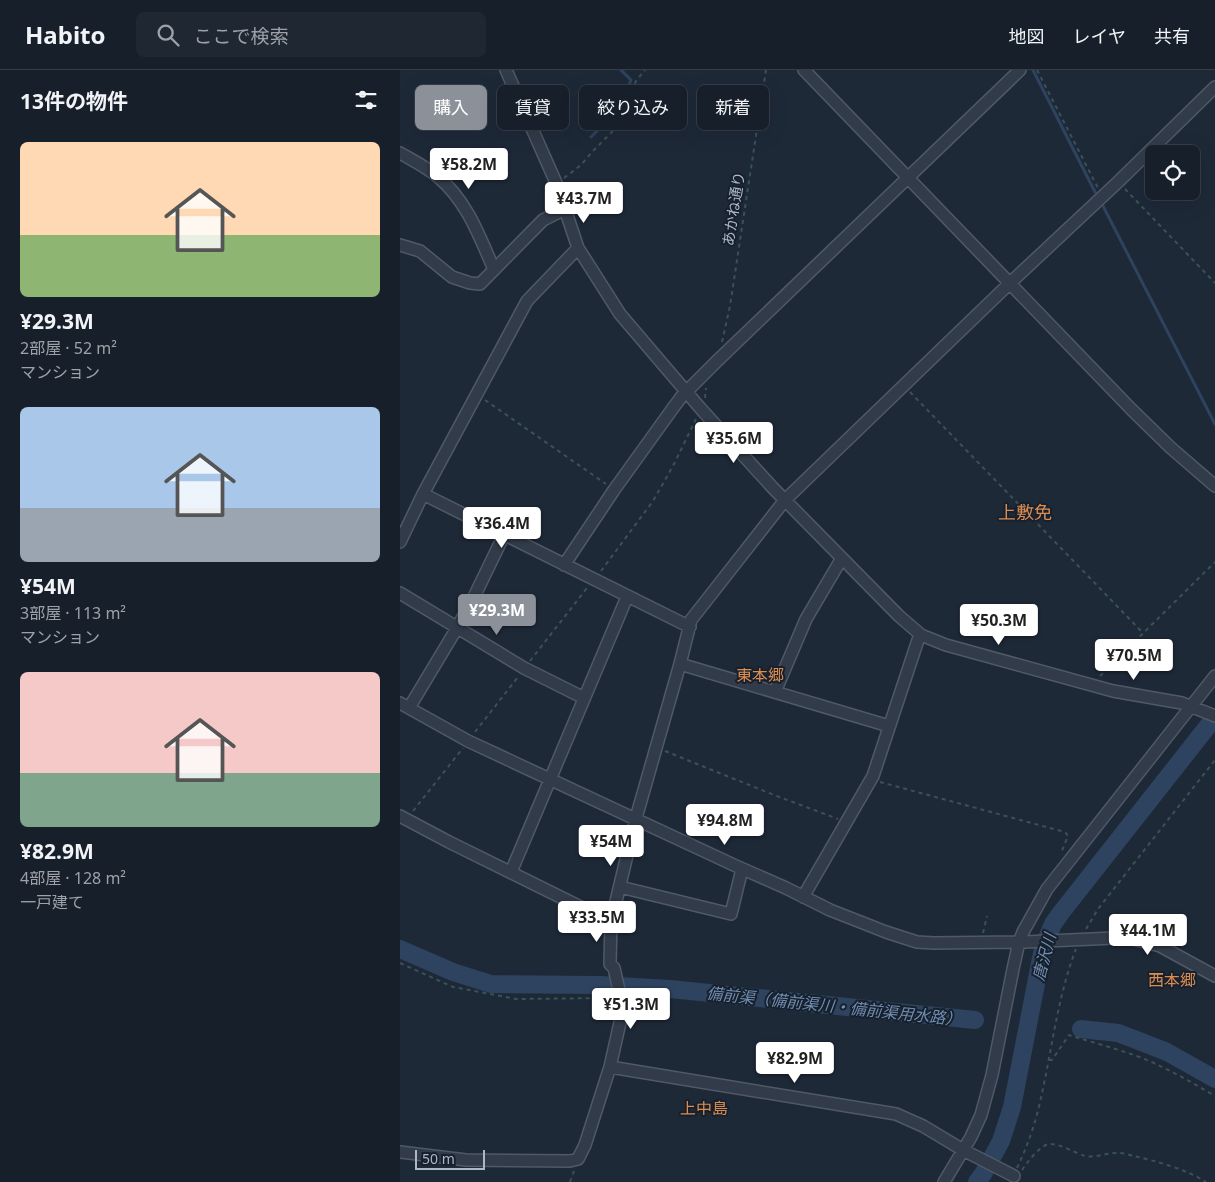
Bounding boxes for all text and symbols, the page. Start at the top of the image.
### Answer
search box [136,12,486,57]
text: Habito [25,18,106,51]
icon: search [154,21,182,49]
text: ここで検索 [194,23,289,49]
text: 地図 [1009,24,1045,48]
text: レイヤ [1073,24,1126,48]
text: 共有 [1154,24,1190,48]
chip: 購入 [415,85,487,130]
chip: 賃貸 [497,85,569,130]
chip: 絞り込み [579,85,687,130]
chip: 新着 [697,85,769,130]
icon: filters [352,86,380,114]
text: 13件の物件 [20,87,128,115]
map controls [1145,145,1200,200]
button: locate [1145,145,1200,200]
pin: ¥58.2M [428,148,510,190]
text: ¥58.2M [441,153,497,175]
street label: あかね通り [717,170,749,247]
icon: home [155,175,245,265]
pin: ¥43.7M [543,182,625,224]
text: ¥43.7M [556,187,612,209]
text: ¥29.3M [20,307,94,335]
text: 2部屋 · 52 m² [20,337,117,359]
text: マンション [20,361,100,383]
pin: ¥35.6M [693,422,775,464]
text: ¥35.6M [706,427,762,449]
icon: home [155,440,245,530]
district label: 上敷免 [998,500,1052,524]
pin: ¥36.4M [461,506,543,549]
text: ¥36.4M [474,512,530,534]
text: ¥54M [20,572,76,600]
pin: ¥29.3M [456,594,538,636]
text: ¥29.3M [469,599,525,621]
text: 3部屋 · 113 m² [20,602,126,624]
pin: ¥50.3M [958,604,1040,646]
text: ¥50.3M [971,609,1027,631]
text: マンション [20,626,100,648]
pin: ¥70.5M [1093,638,1175,681]
text: ¥70.5M [1106,644,1162,666]
district label: 東本郷 [736,664,784,686]
icon: home [155,705,245,795]
pin: ¥94.8M [684,804,766,846]
text: ¥94.8M [697,809,753,831]
pin: ¥54M [581,824,641,867]
text: ¥54M [590,830,632,852]
text: ¥82.9M [20,837,94,865]
text: 4部屋 · 128 m² [20,867,126,889]
text: 一戸建て [20,891,84,913]
pin: ¥33.5M [556,900,638,943]
text: ¥33.5M [569,906,625,928]
pin: ¥44.1M [1107,914,1189,956]
text: ¥44.1M [1120,919,1176,941]
water label: 唐沢川 [1027,929,1061,983]
district label: 西本郷 [1148,969,1196,991]
water label: 備前渠（備前渠川・備前渠用水路） [706,982,962,1030]
pin: ¥51.3M [590,988,672,1030]
text: ¥51.3M [603,993,659,1015]
pin: ¥82.9M [754,1042,836,1084]
text: ¥82.9M [767,1047,823,1069]
district label: 上中島 [680,1097,728,1119]
scale bar [415,1147,485,1170]
text: 50 m [422,1149,455,1168]

